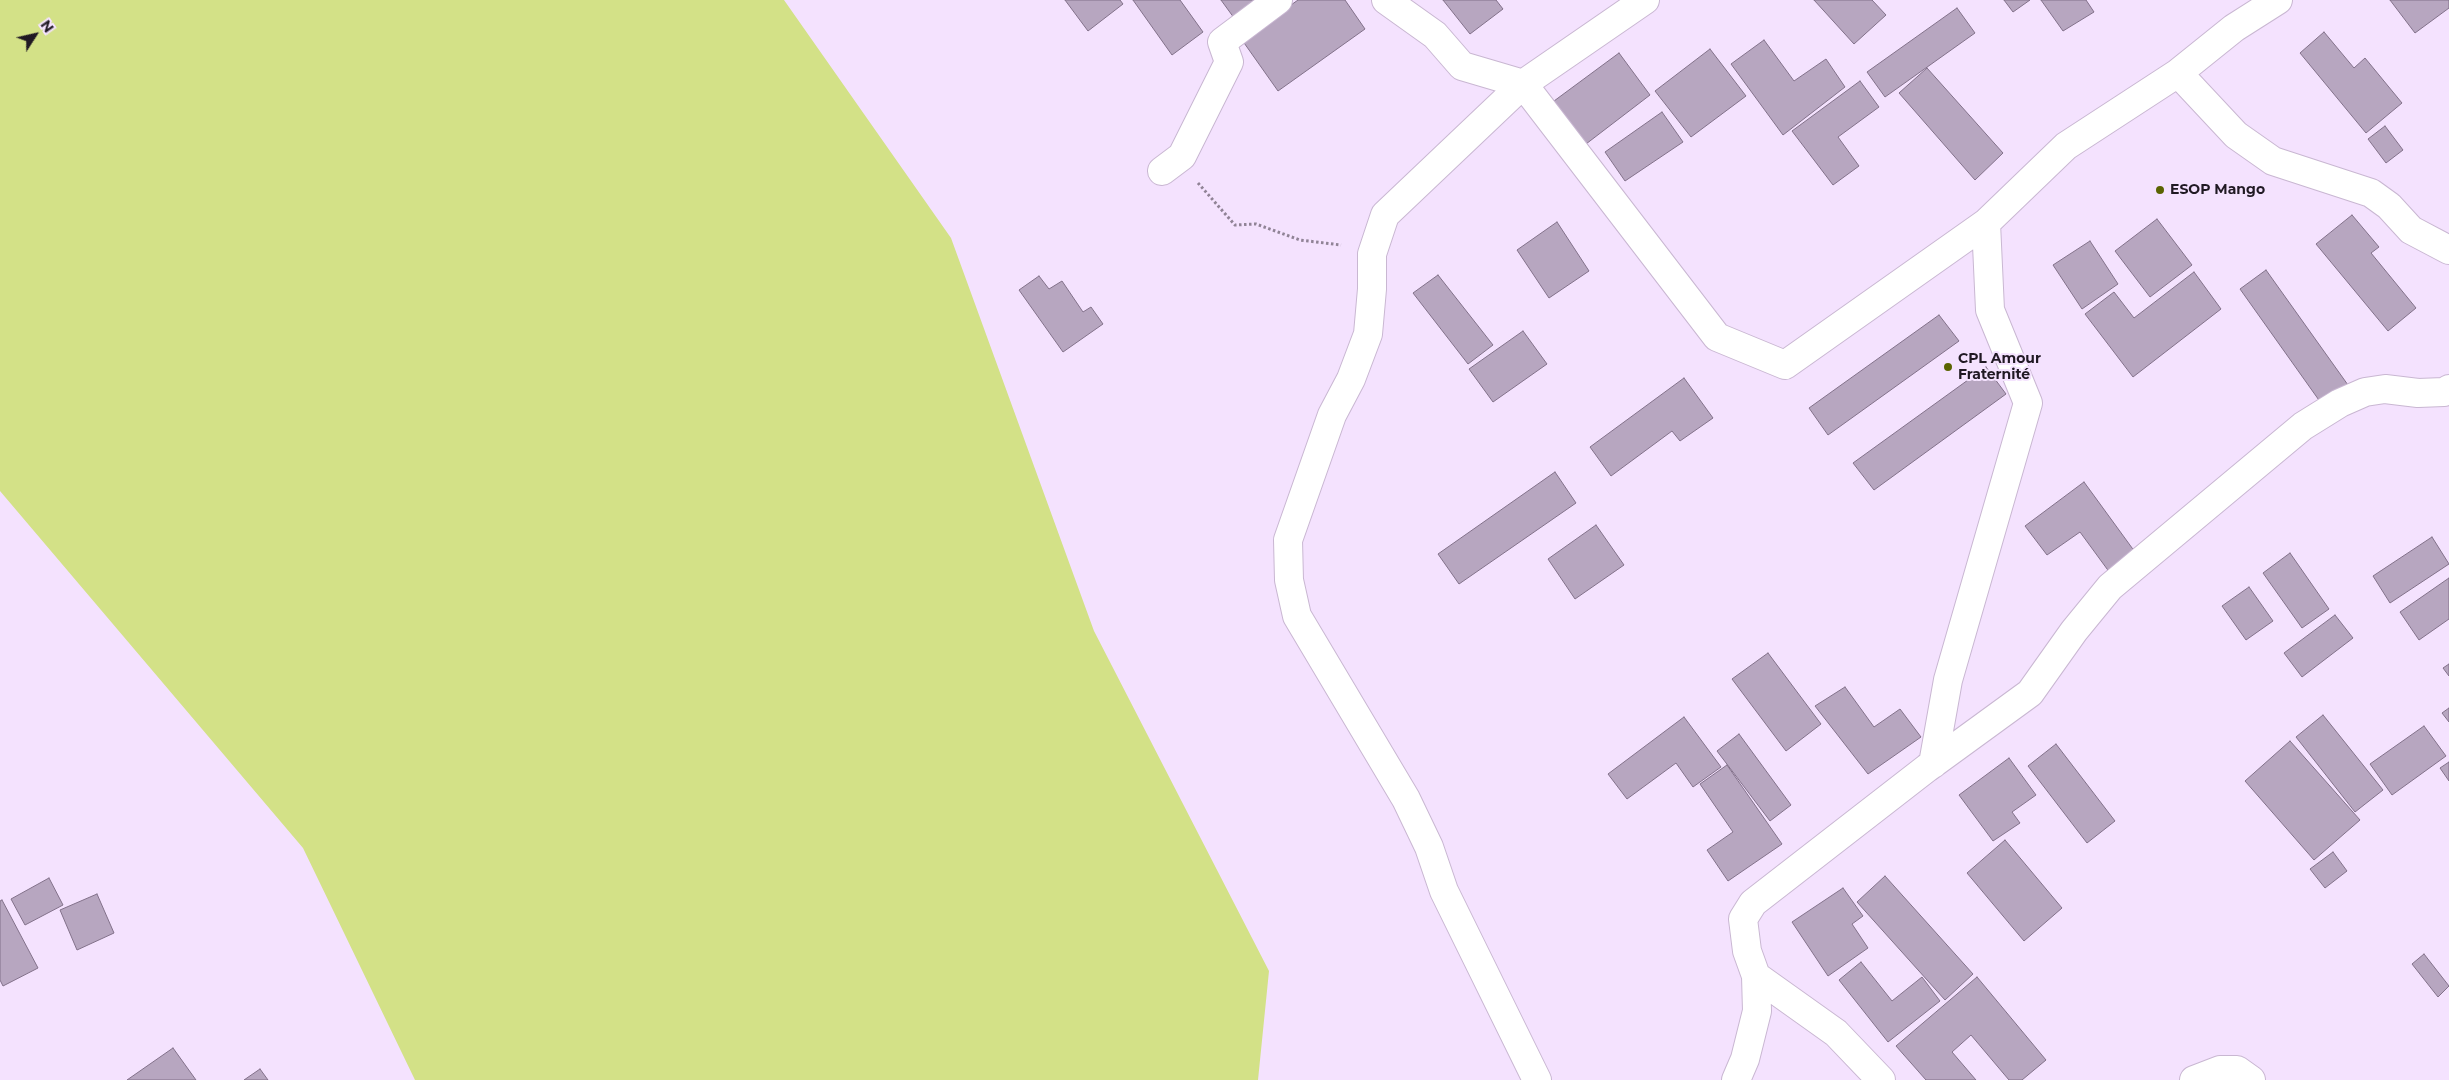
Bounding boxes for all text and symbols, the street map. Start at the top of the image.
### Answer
north arrow [10,10,60,60]
text: N [37,17,58,36]
place label: ESOP Mango [2170,182,2265,198]
marker: ESOP Mango [2154,184,2166,196]
place label: CPL Amour Fraternité [1958,351,2041,384]
marker: CPL Amour Fraternité [1942,361,1954,373]

